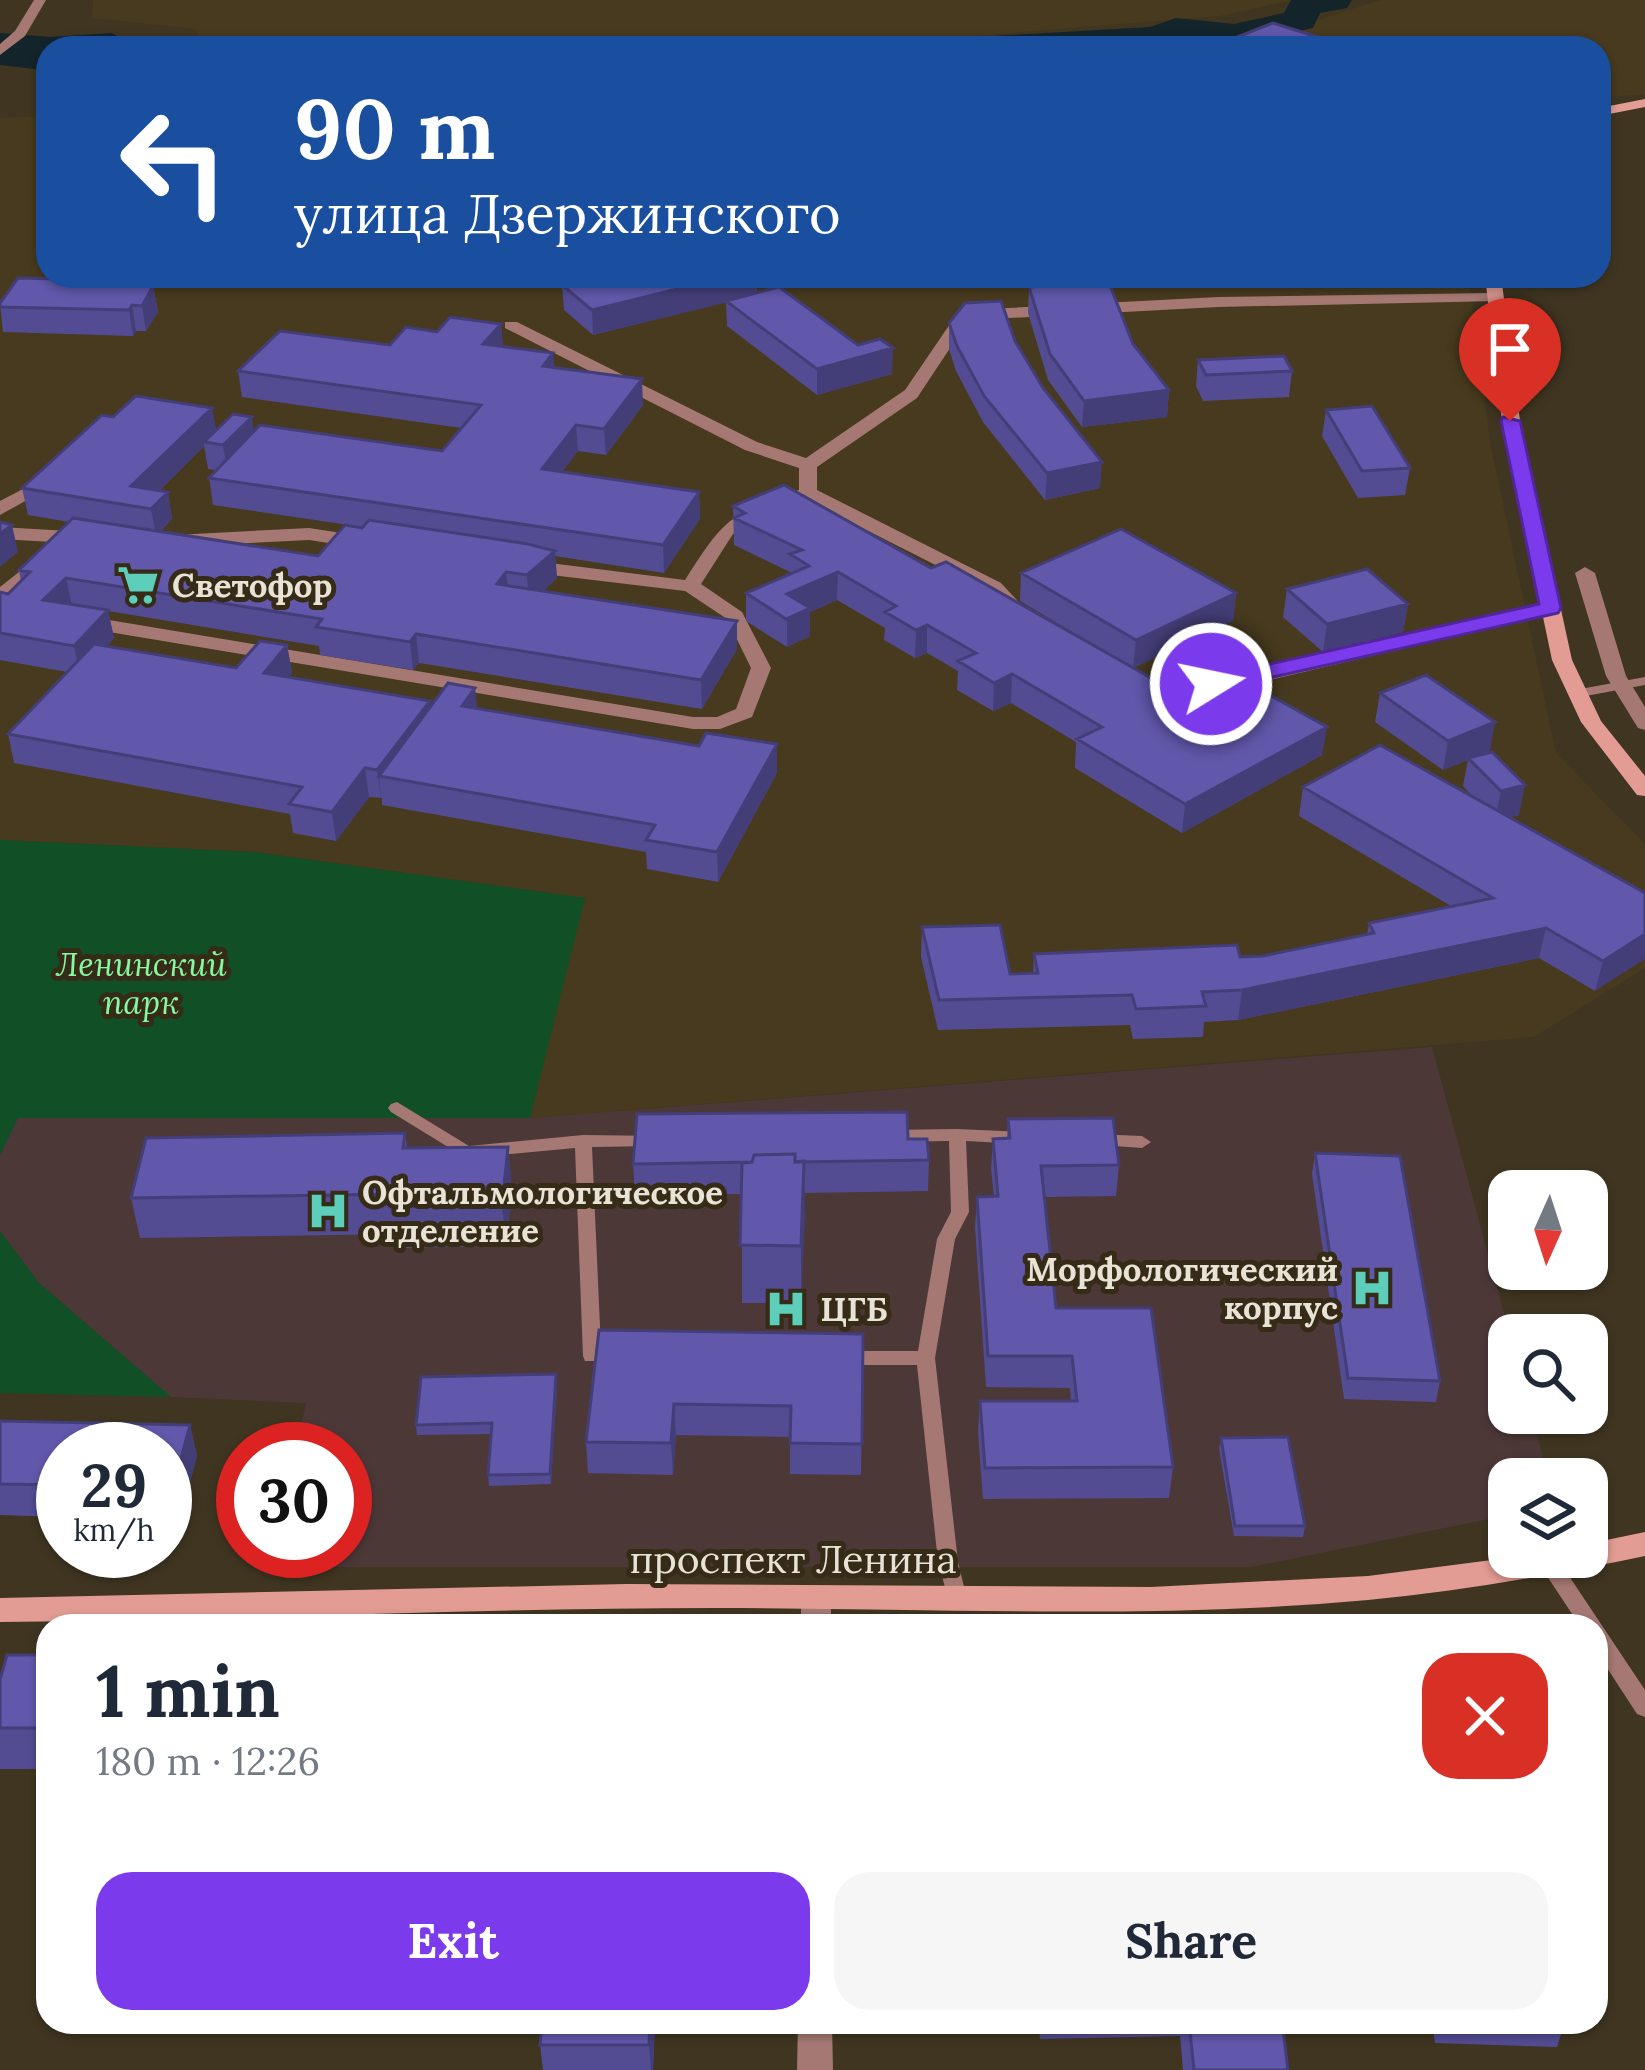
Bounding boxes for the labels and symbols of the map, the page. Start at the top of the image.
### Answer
pin [1459,298,1561,421]
supermarket icon: Светофор [115,562,161,608]
place label: Светофор [172,564,332,606]
position arrow [1148,621,1274,747]
park label: Ленинский парк [55,943,227,1023]
north arrow [1488,1170,1608,1290]
place label: Офтальмологическое отделение [362,1171,723,1251]
hospital icon: Офтальмологическое отделение [305,1188,351,1234]
place label: Морфологический корпус [1026,1248,1338,1328]
hospital icon: Морфологический корпус [1349,1265,1395,1311]
hospital icon: ЦГБ [763,1286,809,1332]
place label: ЦГБ [820,1288,888,1330]
speed limit sign: 30 [216,1422,372,1578]
street label: проспект Ленина [629,1534,957,1584]

